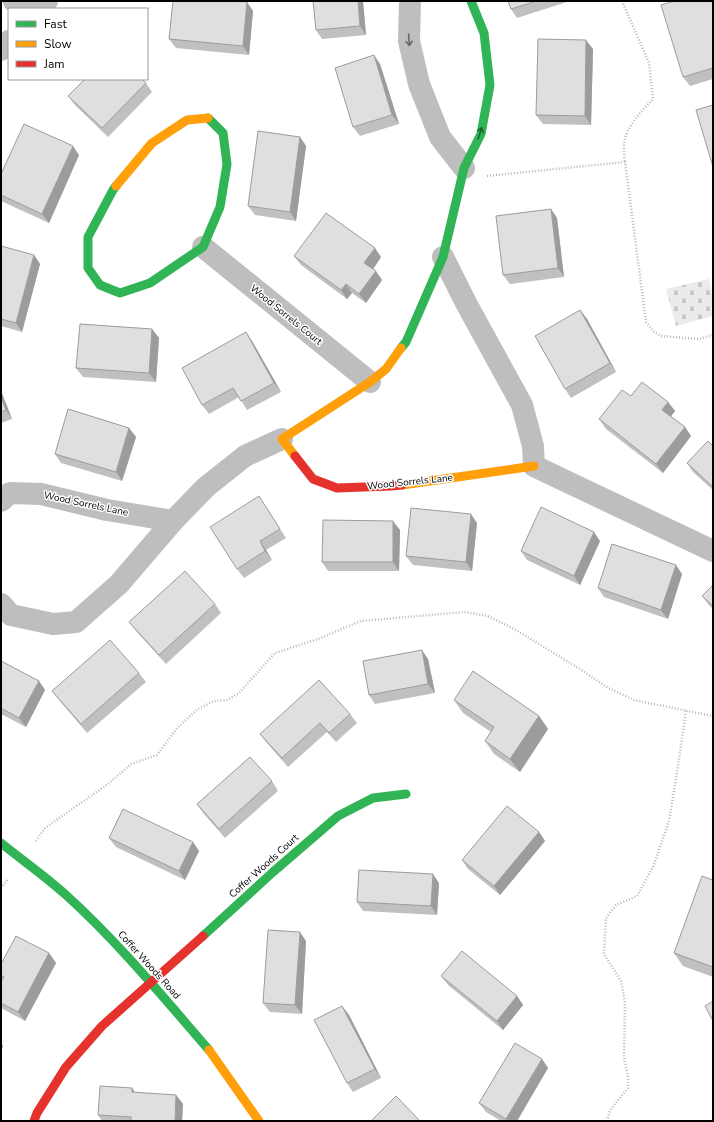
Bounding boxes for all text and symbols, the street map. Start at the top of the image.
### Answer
legend [8,8,148,80]
text: Fast [44,16,67,32]
one-way arrow [406,33,413,46]
text: Slow [44,36,72,52]
text: Jam [43,56,65,72]
one-way arrow [477,127,484,140]
street label: Wood Sorrels Court [247,281,325,349]
street label: Wood Sorrels Lane [366,471,454,493]
street label: Wood Sorrels Lane [42,488,130,520]
street label: Coffer Woods Court [226,831,302,901]
street label: Coffer Woods Road [114,928,184,1002]

